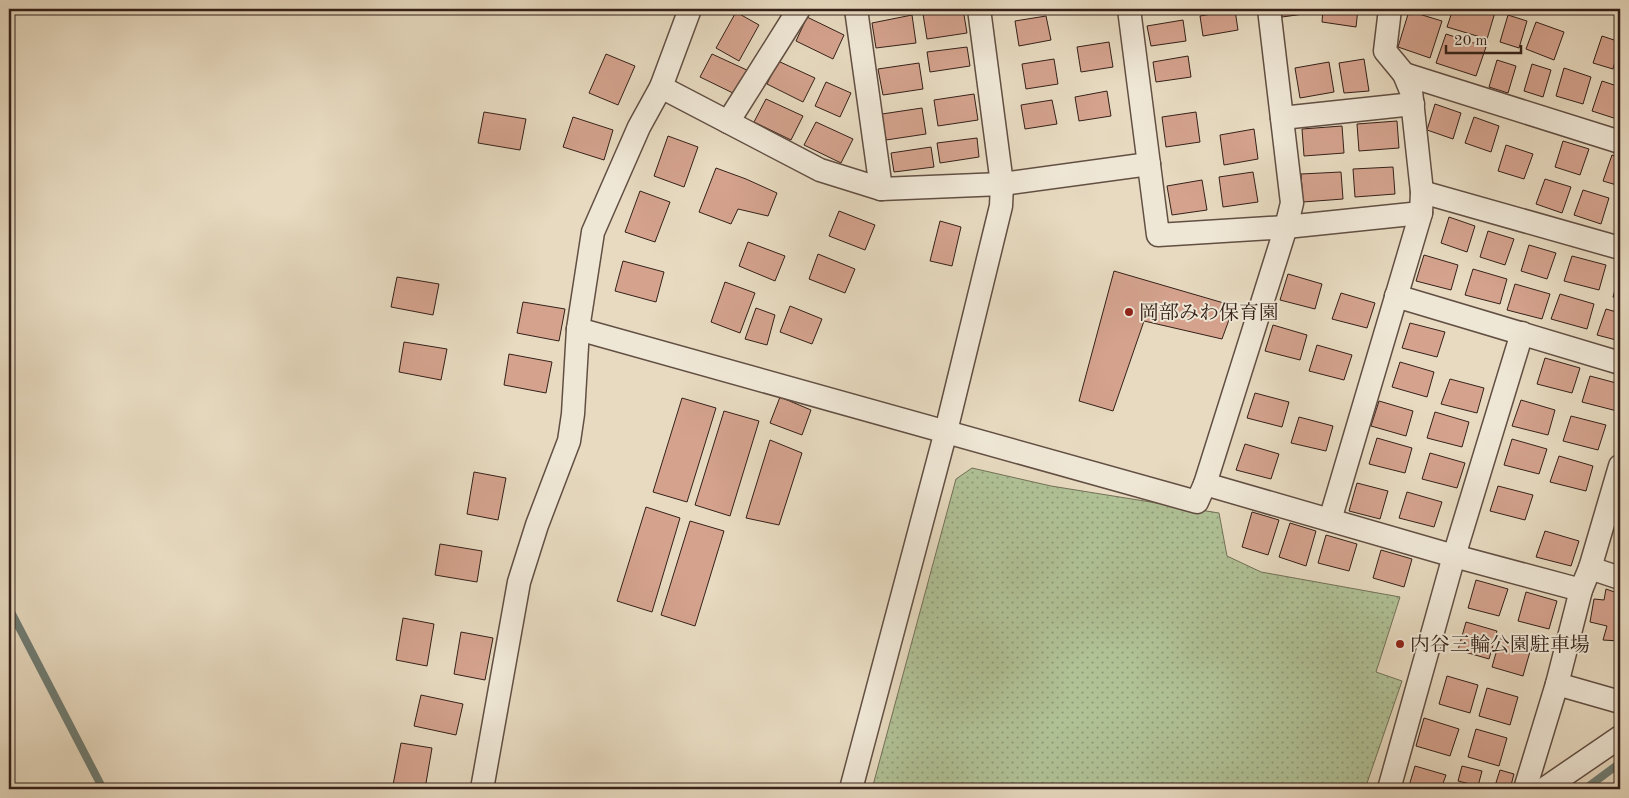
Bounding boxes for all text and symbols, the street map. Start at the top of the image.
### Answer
scale bar [1446,22,1522,54]
text: 20 m [1454,34,1488,49]
place label: 岡部みわ保育園 [1139,302,1279,324]
marker: 岡部みわ保育園 [1123,306,1135,318]
place label: 内谷三輪公園駐車場 [1410,634,1590,656]
marker: 内谷三輪公園駐車場 [1394,638,1406,650]

